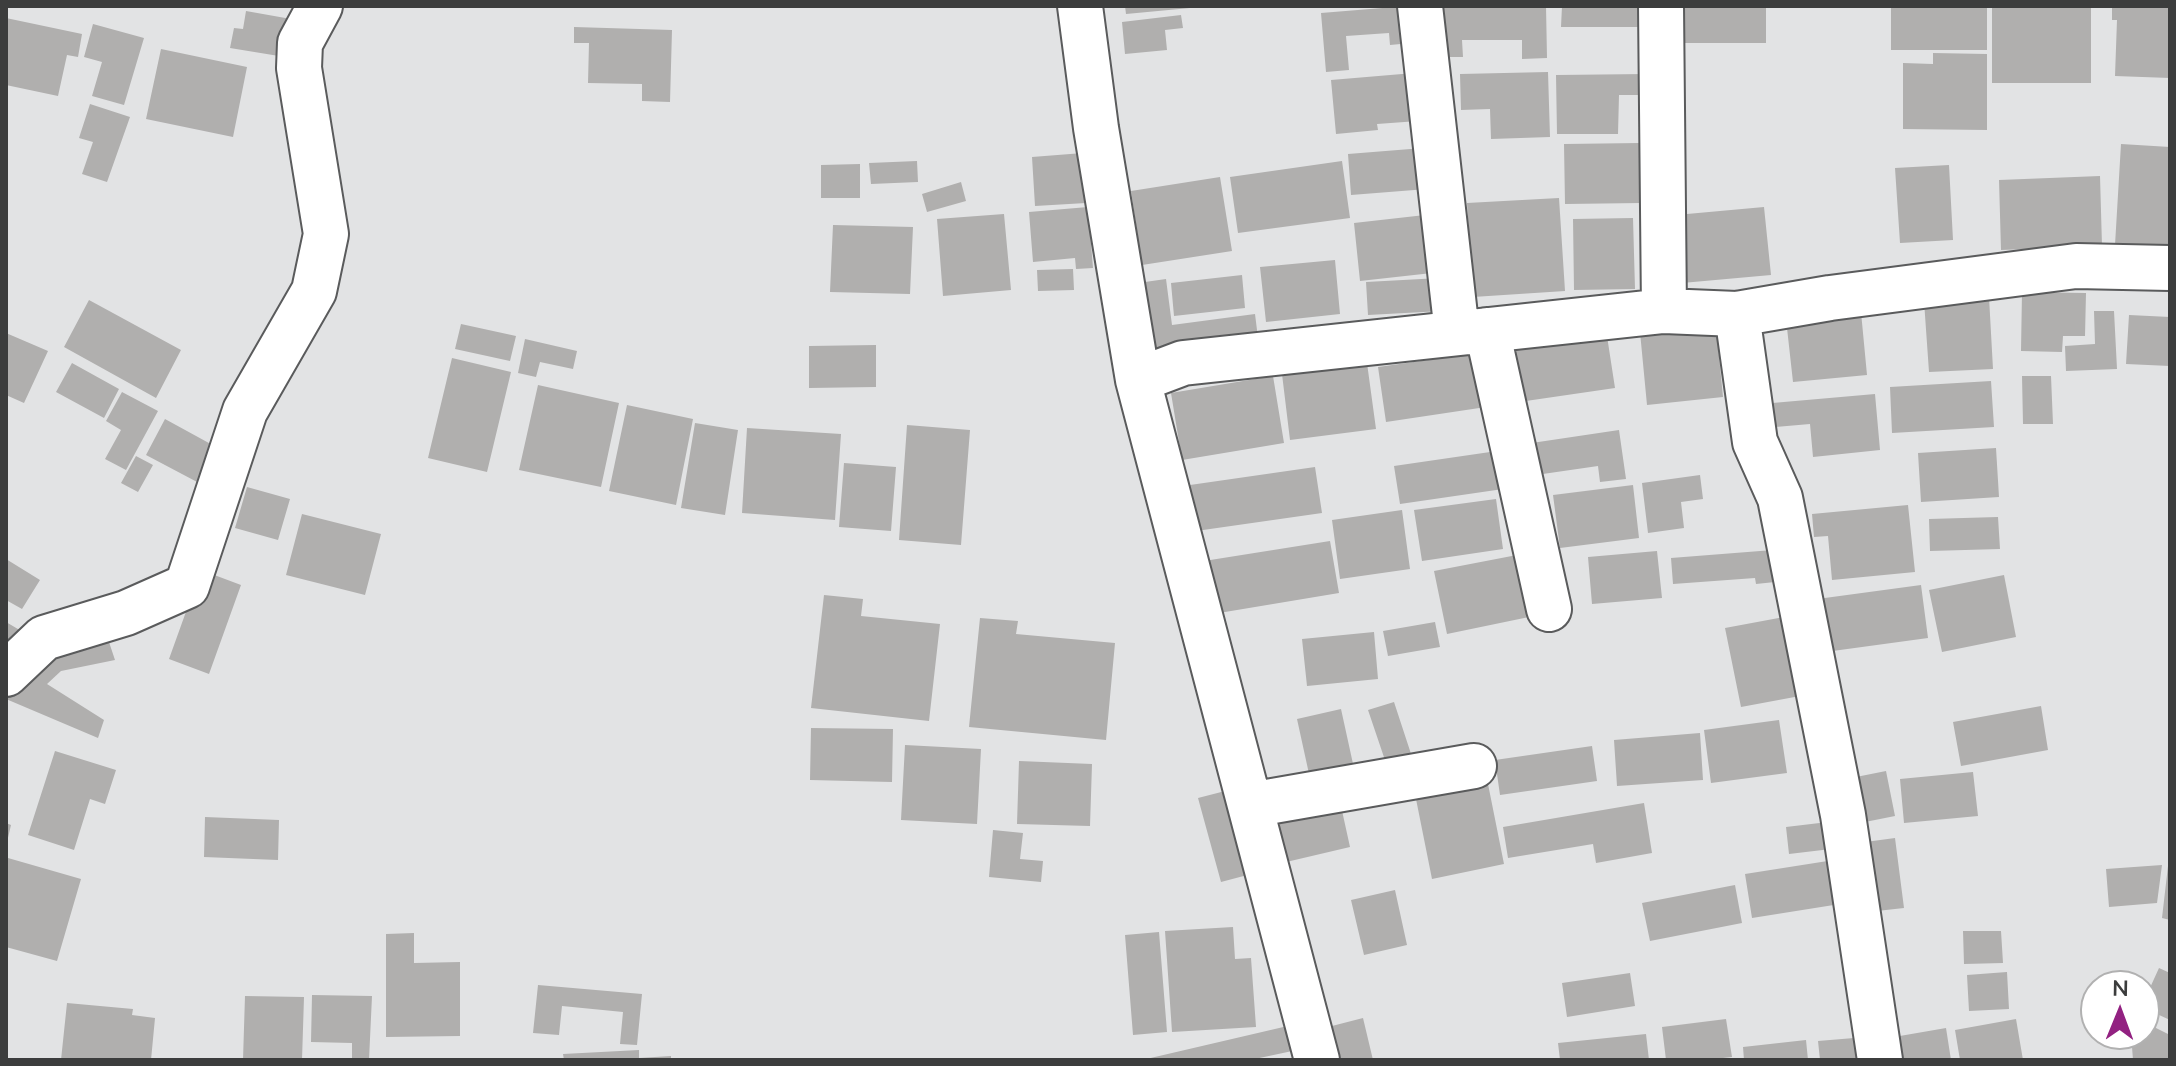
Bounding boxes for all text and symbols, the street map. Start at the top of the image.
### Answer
north arrow [2080,970,2160,1050]
text: N [2112,974,2129,1002]

